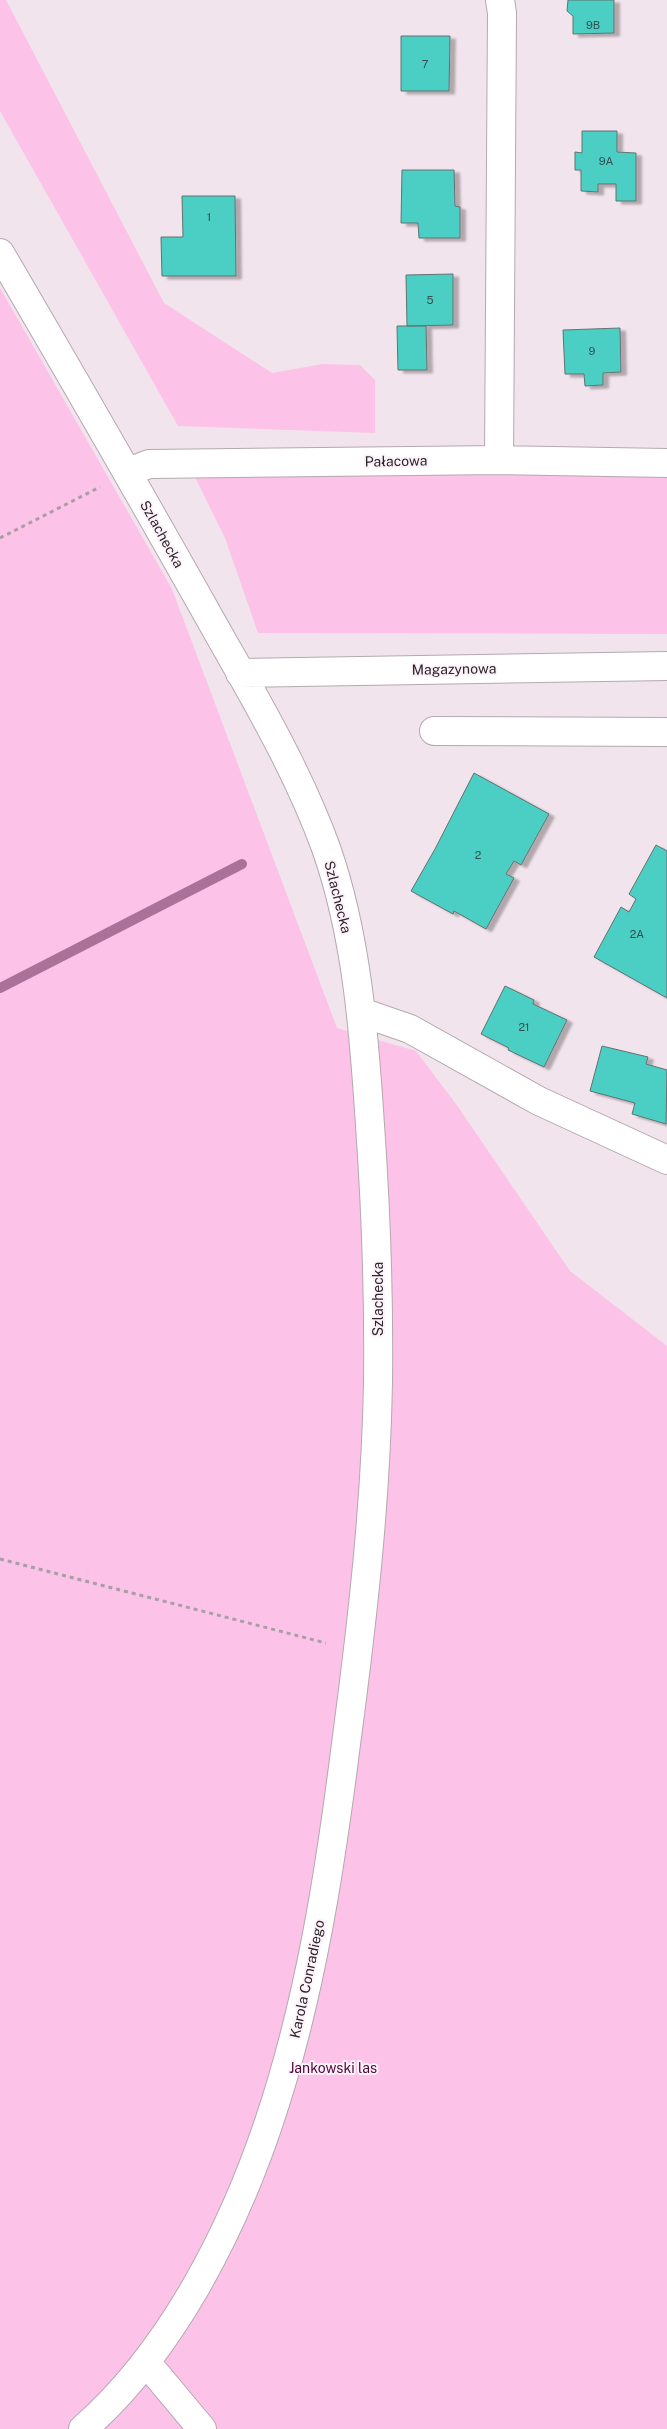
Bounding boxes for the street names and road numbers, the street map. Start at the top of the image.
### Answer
street label: Pałacowa [364,452,428,470]
street label: Szlachecka [137,498,187,570]
street label: Magazynowa [411,660,497,678]
street label: Szlachecka [321,859,355,935]
street label: Szlachecka [370,1262,386,1336]
street label: Karola Conradiego [287,1918,327,2040]

